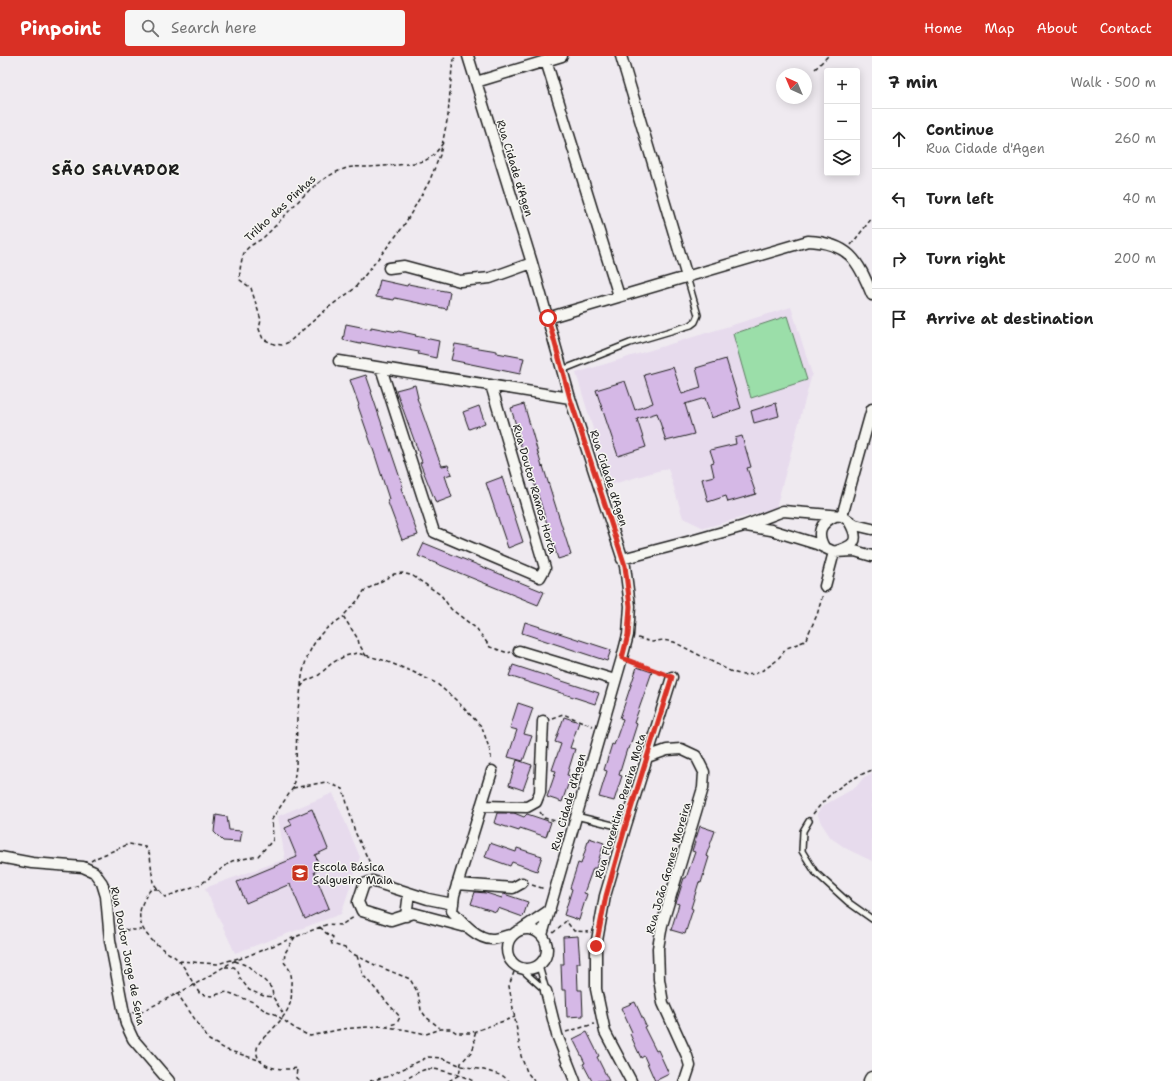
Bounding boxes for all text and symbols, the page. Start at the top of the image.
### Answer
search box [125,10,405,46]
text: Pinpoint [20,16,101,41]
icon: search [139,17,161,39]
text: Search here [171,18,257,38]
text: Home [924,19,963,37]
text: Map [985,19,1015,37]
text: About [1037,19,1078,37]
text: Contact [1100,19,1152,37]
north arrow [776,68,812,104]
map controls [824,68,860,176]
button: + [824,68,860,104]
text: 7 min [888,71,938,93]
text: Walk · 500 m [1070,74,1156,91]
button: − [824,104,860,140]
street label: Rua Cidade d'Agen [493,118,536,219]
text: Continue [926,120,994,140]
icon: ahead [888,128,910,150]
text: 260 m [1114,130,1156,147]
button: layers [824,140,860,176]
text: Rua Cidade d'Agen [926,140,1045,157]
district label: SÃO SALVADOR [52,160,180,180]
street label: Trilho das Pinhas [242,171,319,245]
icon: left [888,188,910,210]
text: Turn left [926,189,994,209]
text: 40 m [1122,190,1156,207]
icon: right [888,248,910,270]
text: Turn right [926,249,1006,269]
text: 200 m [1114,250,1156,267]
icon: arrive [888,308,910,330]
route start [539,309,557,327]
text: Arrive at destination [926,309,1094,329]
street label: Rua Doutor Ramos Horta [509,423,560,556]
street label: Rua Cidade d'Agen [586,428,631,528]
street label: Rua Florentino Pereira Mota [591,732,650,880]
street label: Rua Cidade d'Agen [547,752,590,852]
street label: Rua João Gomes Moreira [643,801,694,936]
place label: Escola Básica Salgueiro Maia [313,860,393,888]
school or university icon: Escola Básica Salgueiro Maia [290,863,310,883]
street label: Rua Doutor Jorge de Sena [107,885,148,1027]
route end [587,937,605,955]

